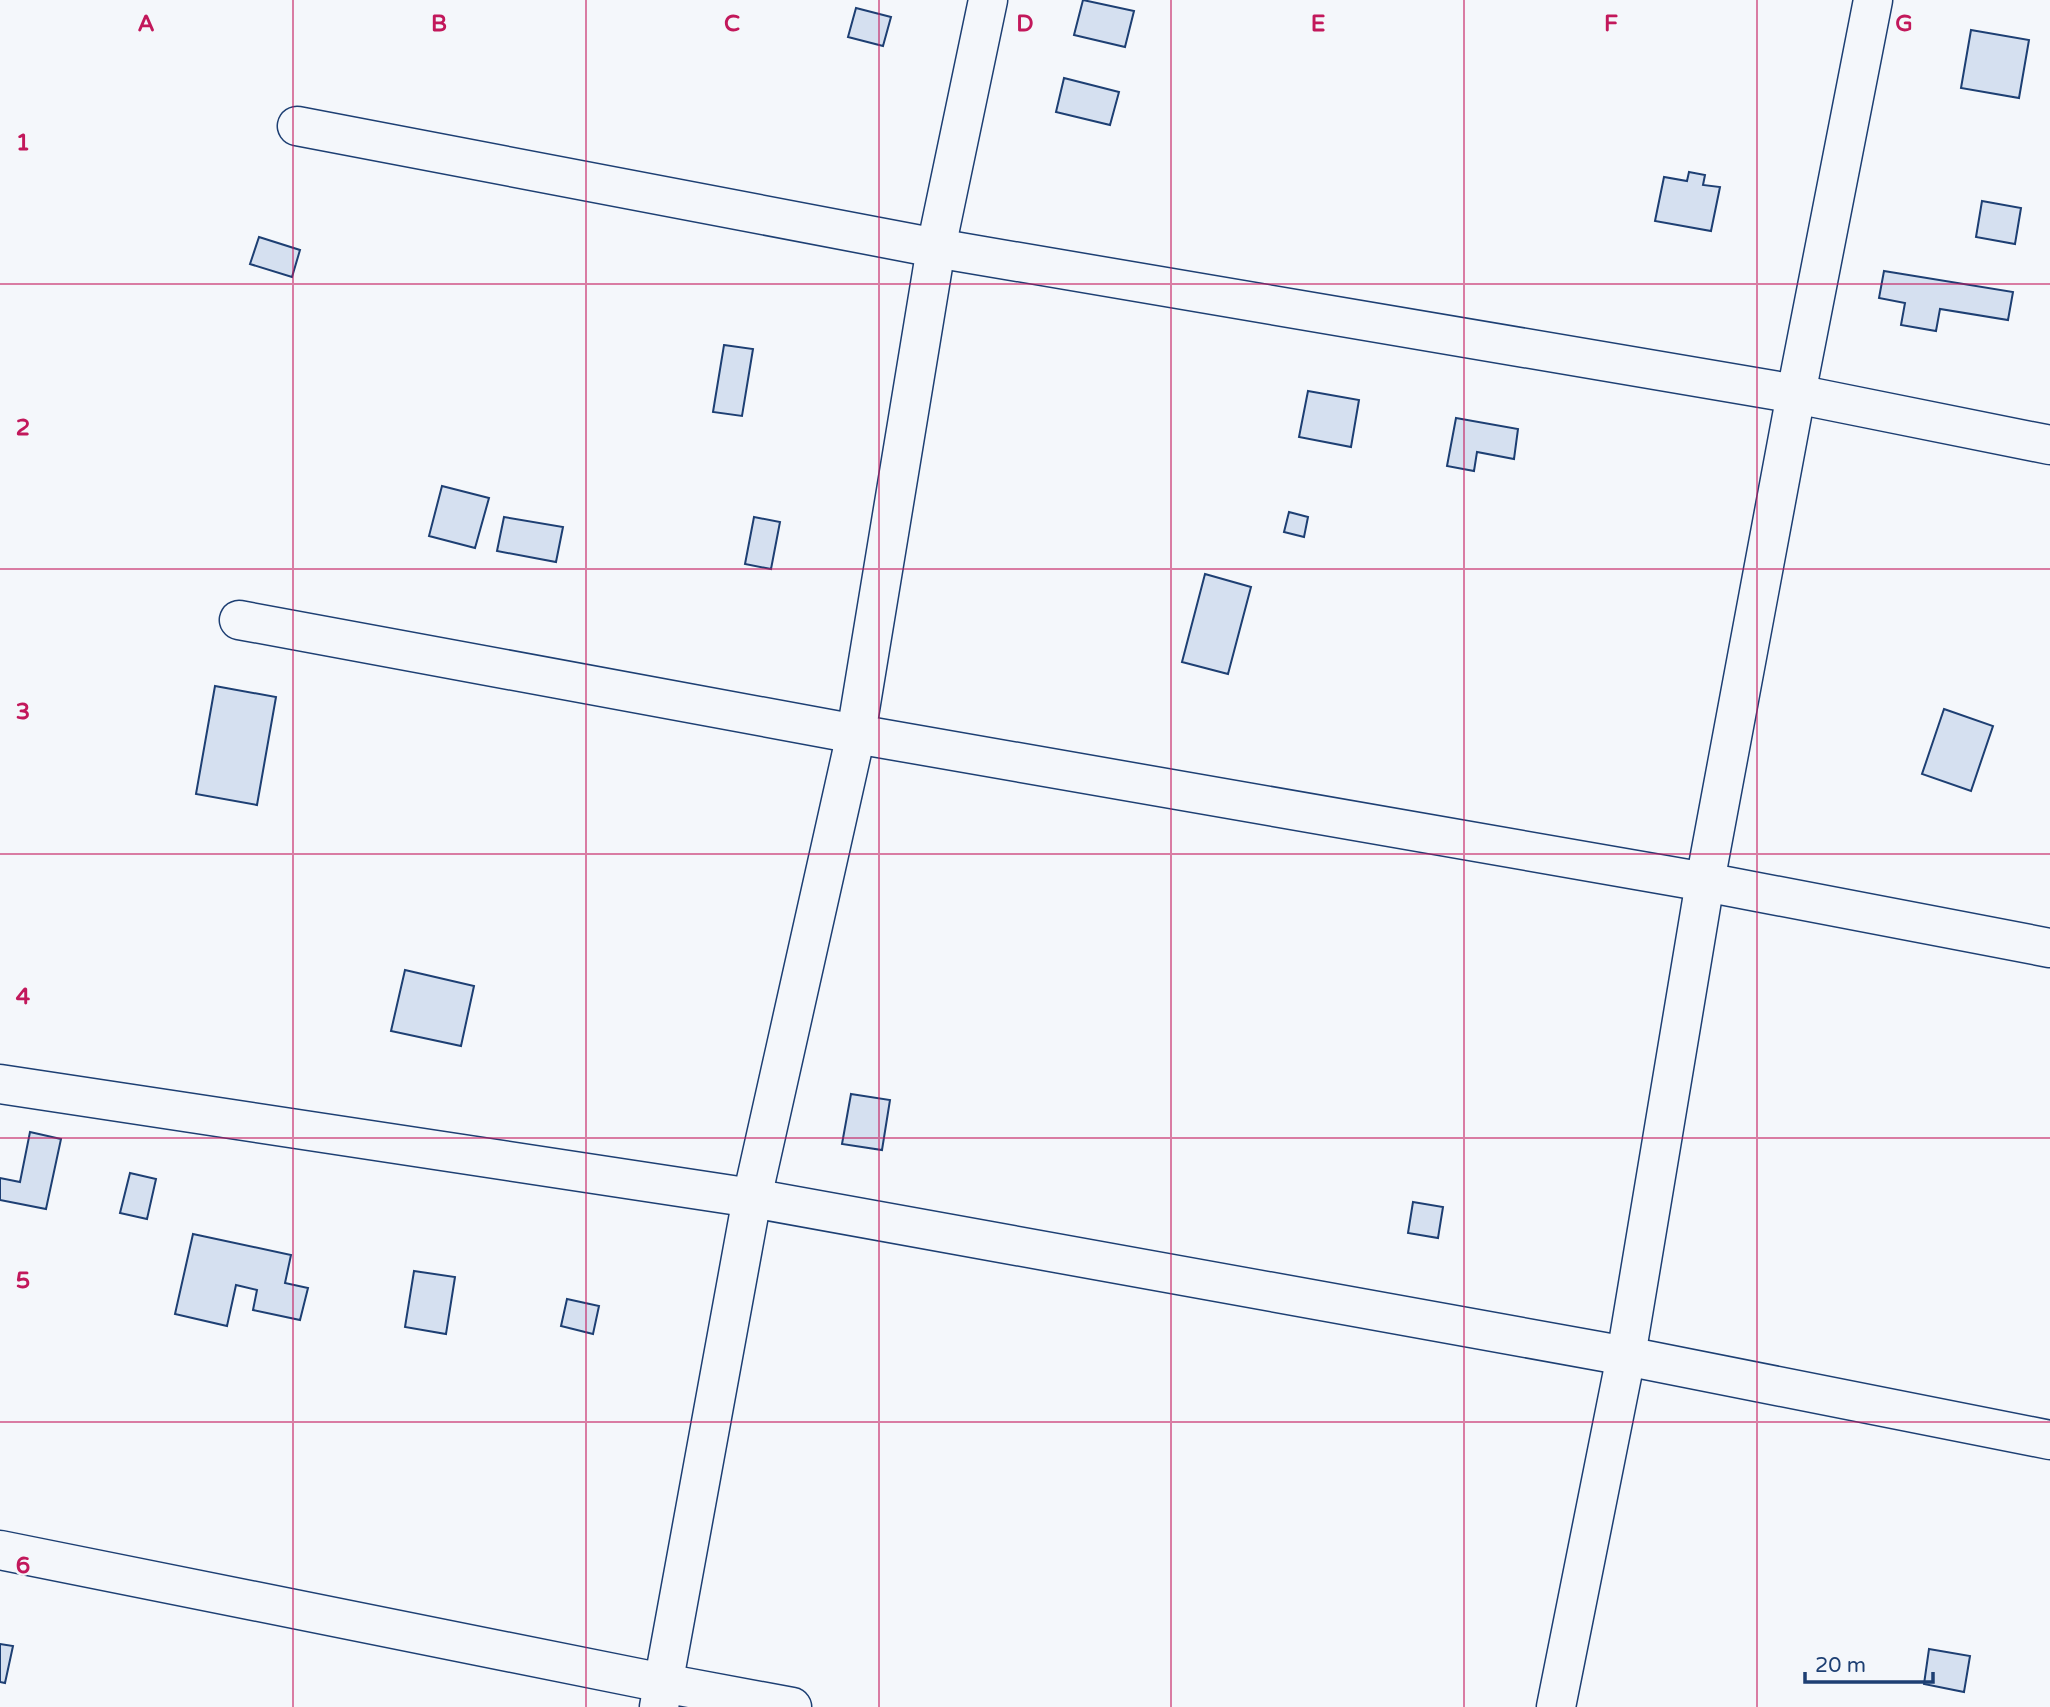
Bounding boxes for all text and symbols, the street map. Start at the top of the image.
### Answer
text: A [137,10,155,38]
text: B [431,10,447,38]
text: C [724,10,740,38]
text: D [1016,10,1034,38]
text: E [1311,10,1325,38]
text: F [1604,10,1618,38]
text: G [1895,10,1913,38]
text: 1 [16,129,30,157]
text: 2 [16,414,30,442]
text: 3 [16,698,30,726]
text: 4 [16,983,31,1011]
text: 5 [16,1267,30,1295]
text: 6 [16,1552,30,1580]
scale bar [1805,1640,1933,1684]
text: 20 m [1815,1653,1866,1678]

